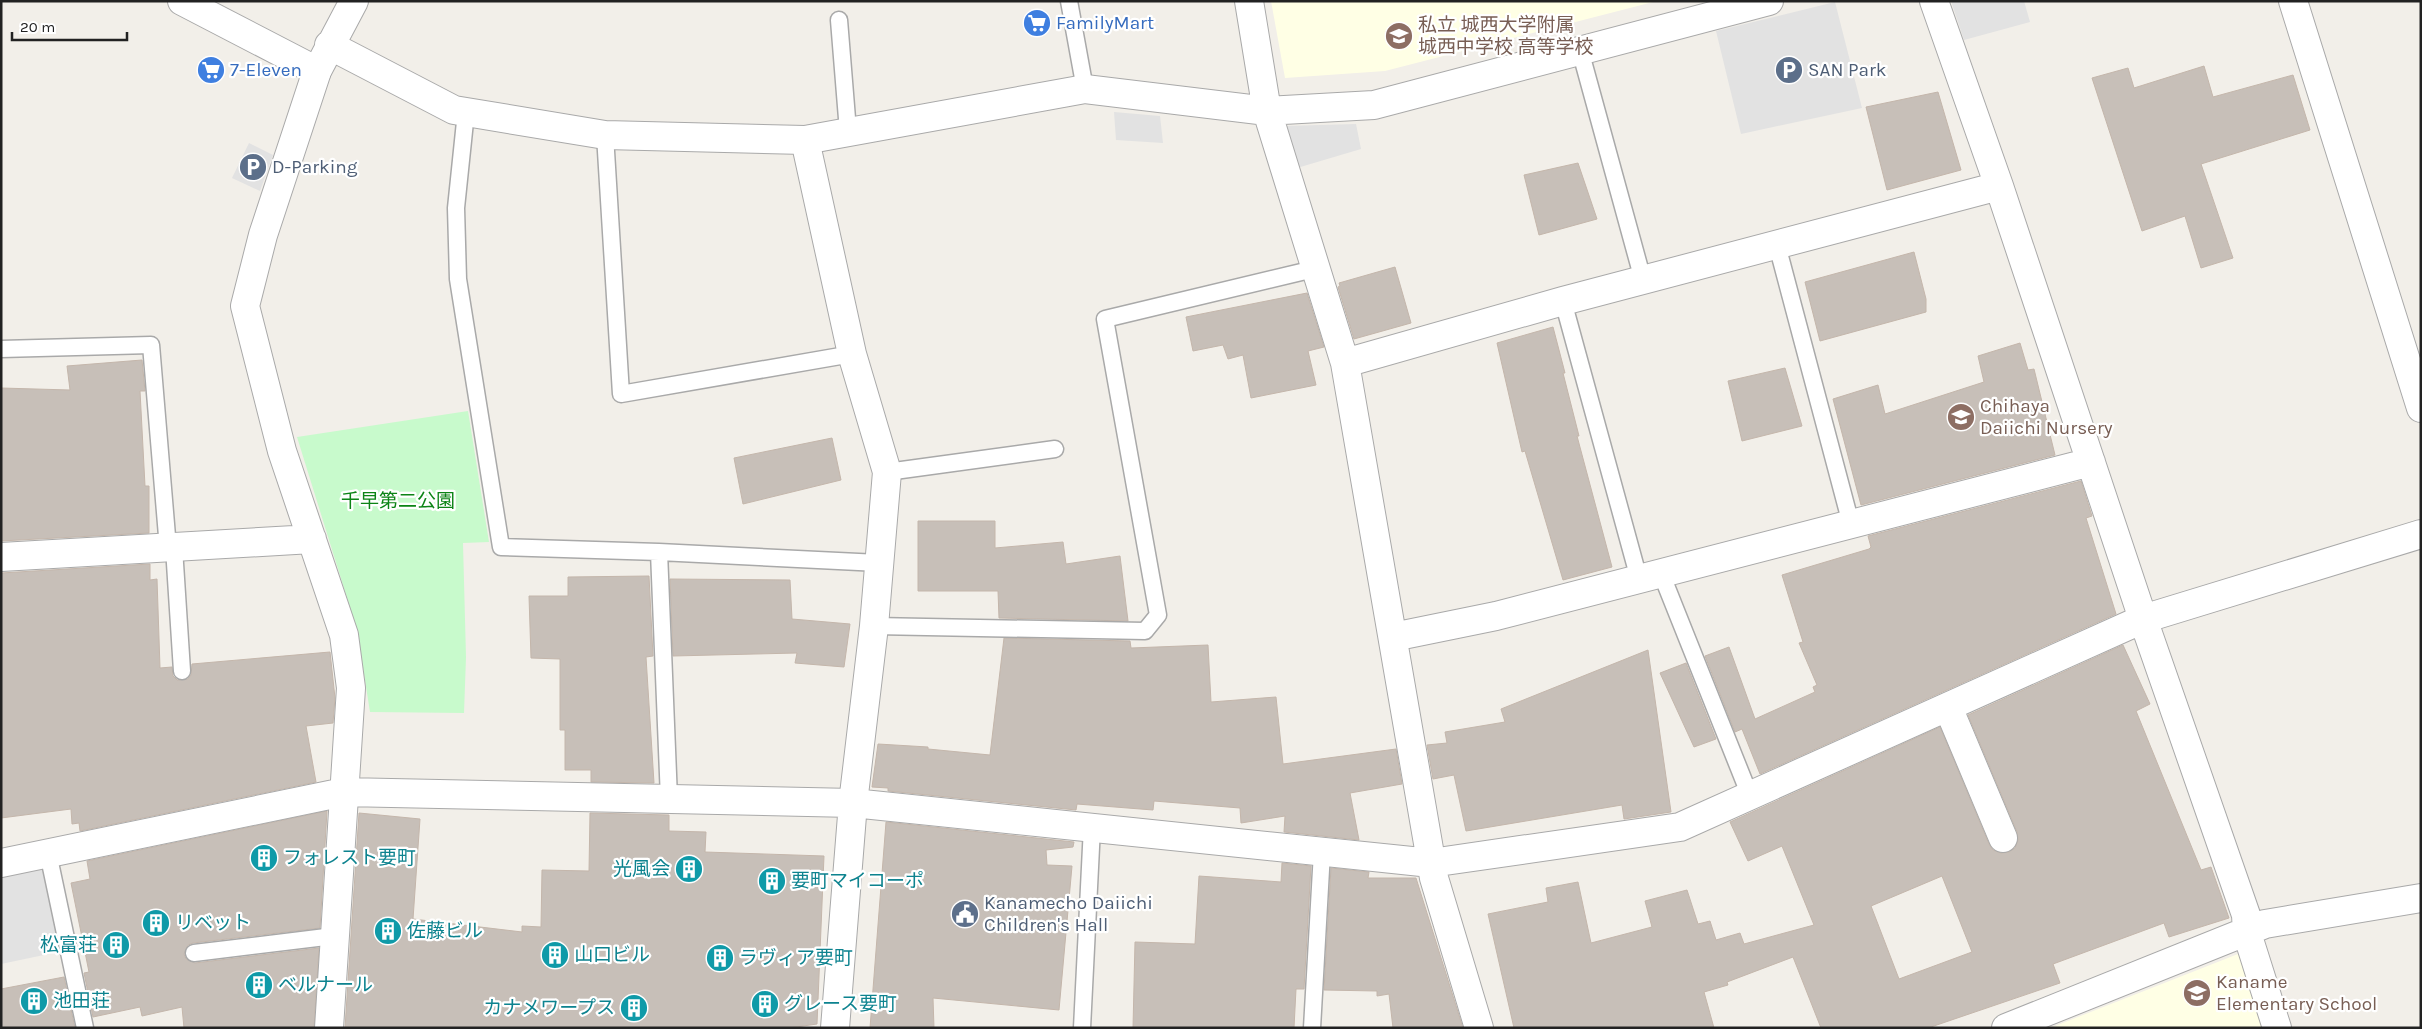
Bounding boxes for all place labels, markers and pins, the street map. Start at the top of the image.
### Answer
supermarket icon: FamilyMart [1022,8,1052,38]
place label: FamilyMart [1056,12,1154,34]
place label: 私立 城西大学附属 城西中学校 高等学校 [1418,14,1594,58]
school or university icon: 私立 城西大学附属 城西中学校 高等学校 [1384,21,1414,51]
supermarket icon: 7-Eleven [196,55,226,85]
parking icon: SAN Park [1774,55,1804,85]
place label: 7-Eleven [230,59,302,81]
place label: SAN Park [1808,59,1887,81]
parking icon: D-Parking [238,152,268,182]
place label: D-Parking [272,156,358,178]
place label: Chihaya Daiichi Nursery [1980,395,2113,439]
school or university icon: Chihaya Daiichi Nursery [1946,402,1976,432]
building icon: フォレスト要町 [249,843,279,873]
place label: フォレスト要町 [283,847,416,869]
building icon: 光風会 [674,854,704,884]
place label: 光風会 [613,858,670,880]
building icon: 要町マイコーポ [757,866,787,896]
place label: 要町マイコーポ [791,870,924,892]
place label: Kanamecho Daiichi Children's Hall [984,892,1153,936]
public building icon: Kanamecho Daiichi Children's Hall [950,899,980,929]
building icon: リベット [141,908,171,938]
place label: リベット [175,912,251,934]
building icon: 佐藤ビル [373,916,403,946]
place label: 佐藤ビル [407,920,483,942]
building icon: 松富荘 [101,930,131,960]
place label: 松富荘 [40,934,97,956]
building icon: 山口ビル [540,940,570,970]
building icon: ラヴィア要町 [705,943,735,973]
place label: 山口ビル [574,944,650,966]
place label: ラヴィア要町 [739,947,853,969]
building icon: ベルナール [244,970,274,1000]
place label: Kaname Elementary School [2216,971,2377,1015]
place label: ベルナール [278,974,373,996]
school or university icon: Kaname Elementary School [2182,978,2212,1008]
building icon: 池田荘 [19,986,49,1016]
building icon: グレース要町 [750,989,780,1019]
place label: 池田荘 [53,990,110,1012]
building icon: カナメワープス [619,993,649,1023]
place label: グレース要町 [784,993,897,1015]
place label: カナメワープス [483,997,615,1019]

